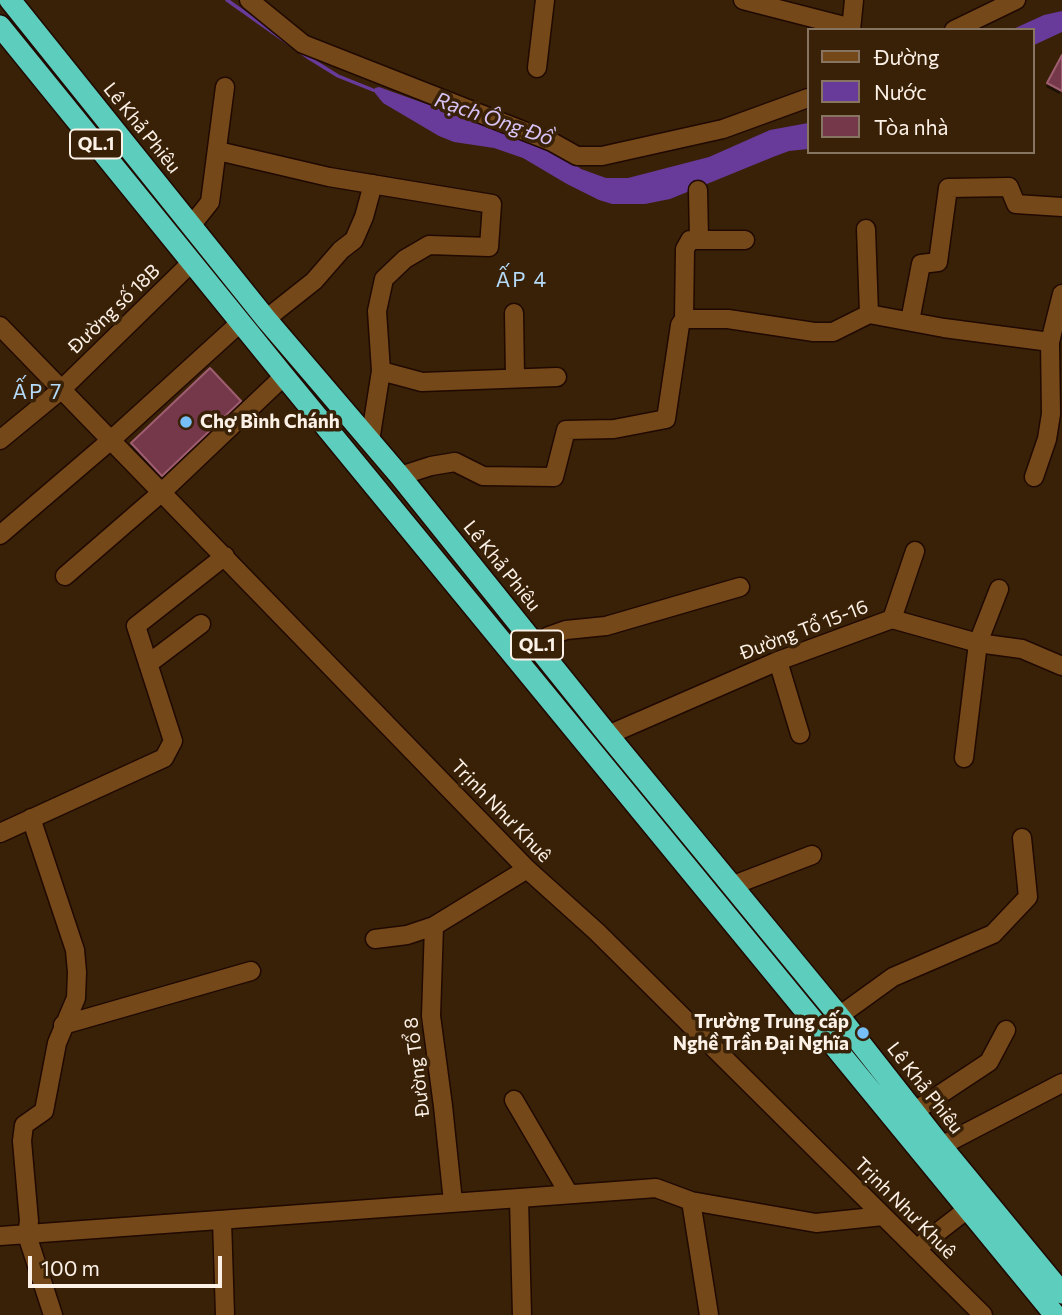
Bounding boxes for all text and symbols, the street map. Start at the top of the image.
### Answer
legend [806,28,1034,154]
text: Đường [874,44,939,69]
street label: Lê Khả Phiêu [99,78,185,178]
text: Nước [874,79,927,104]
water label: Rạch Ông Đồ [431,87,557,151]
text: Tòa nhà [874,114,948,139]
road number: QL.1 [70,130,122,159]
street label: Đường số 18B [63,260,165,358]
district label: ẤP 4 [496,267,548,293]
district label: ẤP 7 [13,379,63,405]
place label: Chợ Bình Chánh [200,411,340,433]
marker: Chợ Bình Chánh [178,414,194,430]
street label: Lê Khả Phiêu [459,516,545,616]
street label: Đường Tổ 15-16 [737,595,871,665]
road number: QL.1 [511,630,563,660]
street label: Trịnh Như Khuê [446,755,556,867]
place label: Trường Trung cấp Nghề Trần Đại Nghĩa [673,1011,849,1055]
street label: Đường Tổ 8 [400,1016,434,1118]
marker: Trường Trung cấp Nghề Trần Đại Nghĩa [855,1025,871,1041]
street label: Lê Khả Phiêu [882,1038,968,1138]
street label: Trịnh Như Khuê [850,1153,960,1263]
scale bar [32,1242,226,1286]
text: 100 m [41,1255,100,1280]

